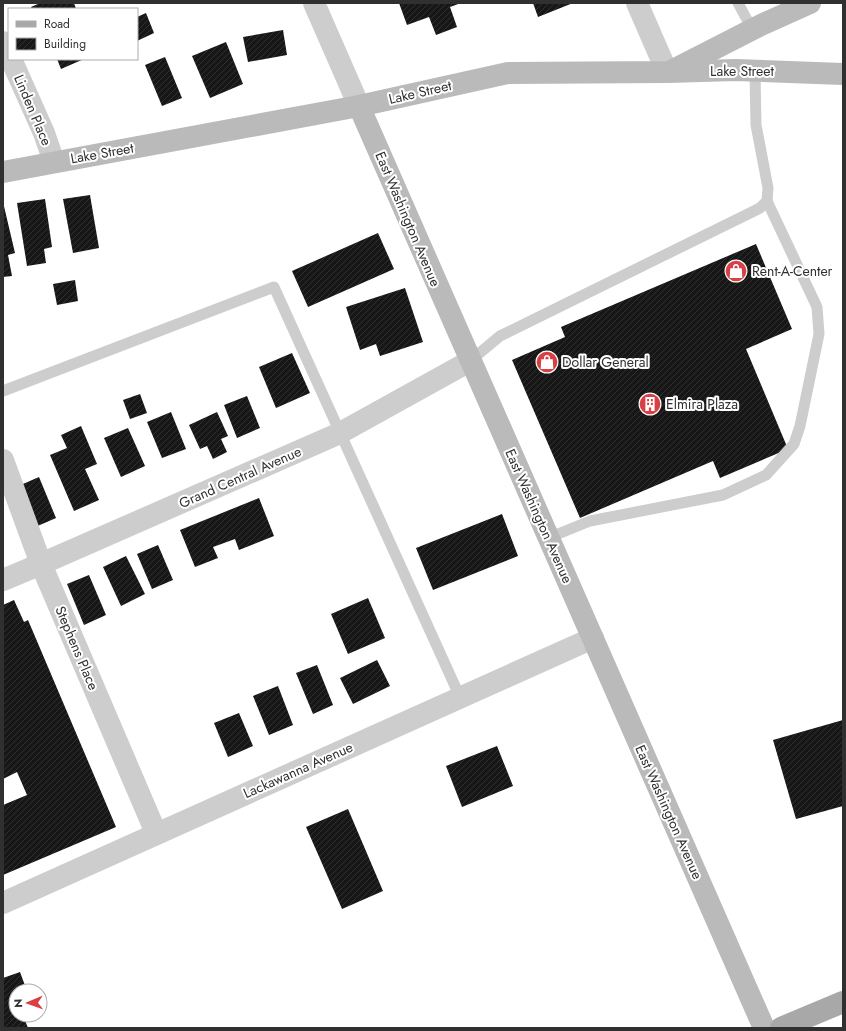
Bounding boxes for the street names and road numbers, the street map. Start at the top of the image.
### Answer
street label: Lake Street [710,61,775,81]
street label: Linden Place [9,71,57,149]
street label: Lake Street [387,75,454,109]
street label: Lake Street [69,138,136,168]
street label: East Washington Avenue [370,148,446,290]
street label: Grand Central Avenue [176,441,304,513]
street label: East Washington Avenue [500,446,578,586]
street label: Stephens Place [50,603,104,693]
street label: Lackawanna Avenue [240,737,356,803]
street label: East Washington Avenue [630,742,708,882]

